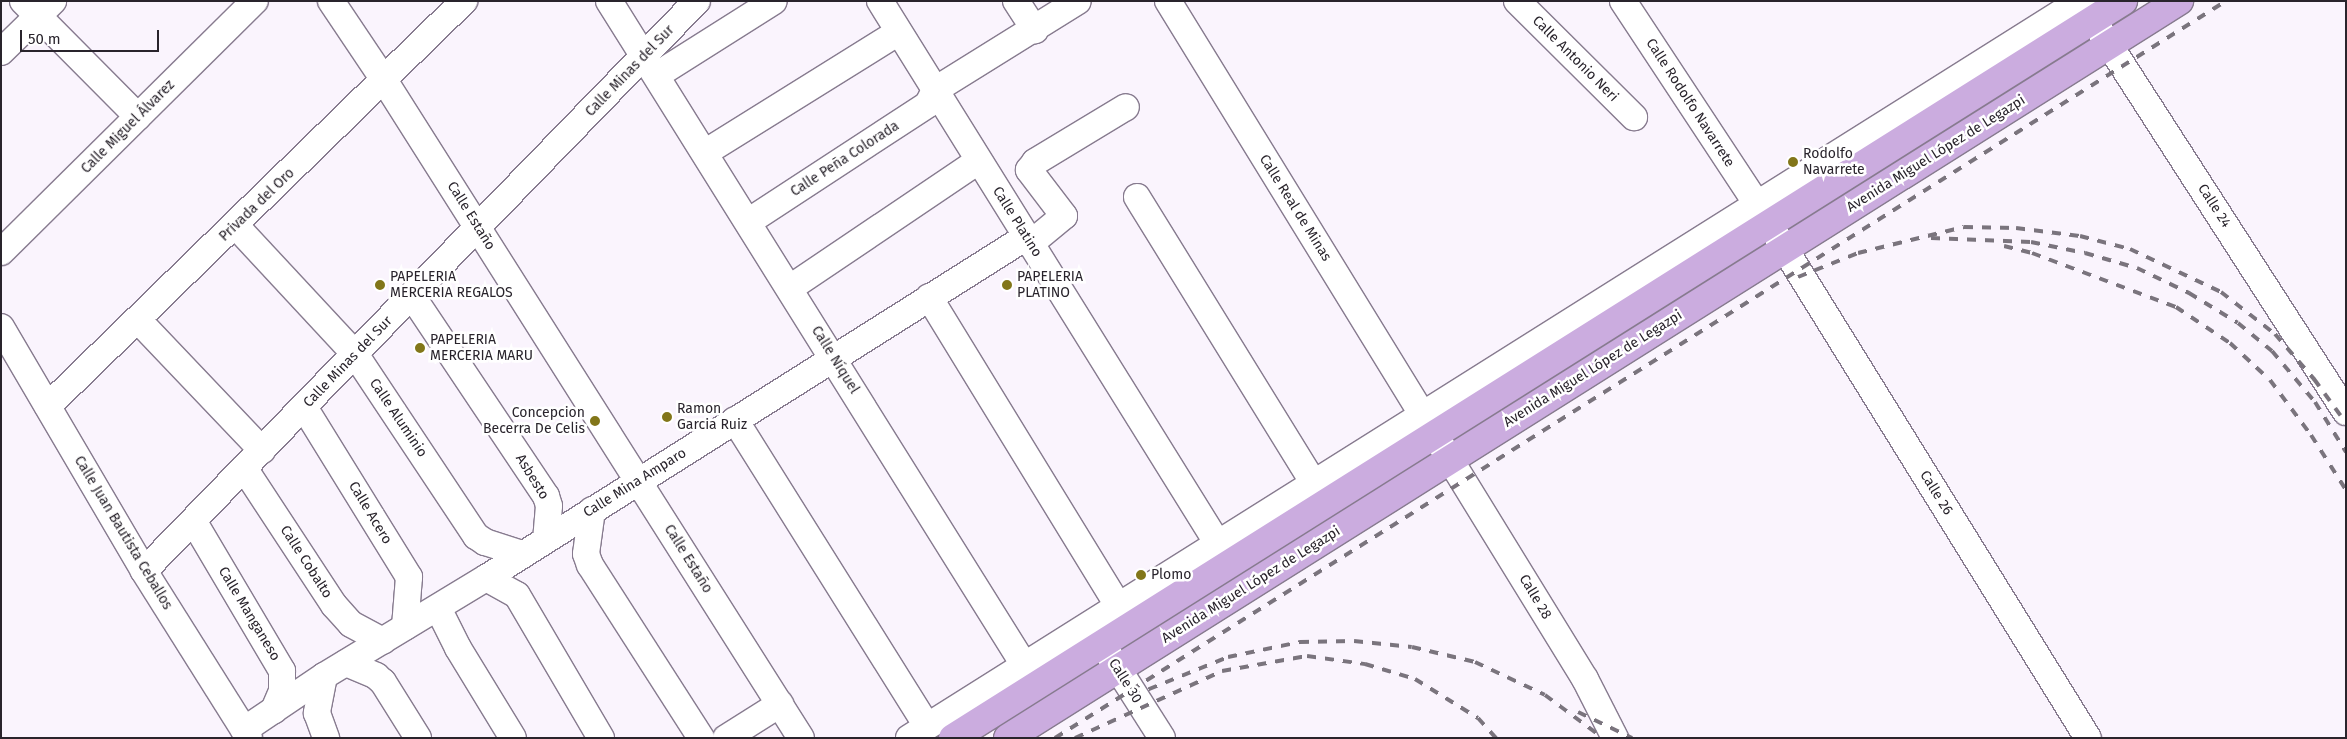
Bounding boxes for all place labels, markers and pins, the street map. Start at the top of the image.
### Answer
place label: Rodolfo Navarrete [1803,146,1865,178]
marker: Rodolfo Navarrete [1787,156,1799,168]
place label: PAPELERIA MERCERIA REGALOS [390,269,513,302]
place label: PAPELERIA PLATINO [1017,269,1083,302]
marker: PAPELERIA MERCERIA REGALOS [374,279,386,291]
marker: PAPELERIA PLATINO [1001,279,1013,291]
place label: PAPELERIA MERCERIA MARU [430,332,533,364]
marker: PAPELERIA MERCERIA MARU [414,342,426,354]
place label: Ramon Garcia Ruiz [677,401,747,434]
place label: Concepcion Becerra De Celis [483,405,585,438]
marker: Ramon Garcia Ruiz [661,411,673,423]
marker: Concepcion Becerra De Celis [589,415,601,427]
place label: Plomo [1151,567,1191,583]
marker: Plomo [1135,569,1147,581]

